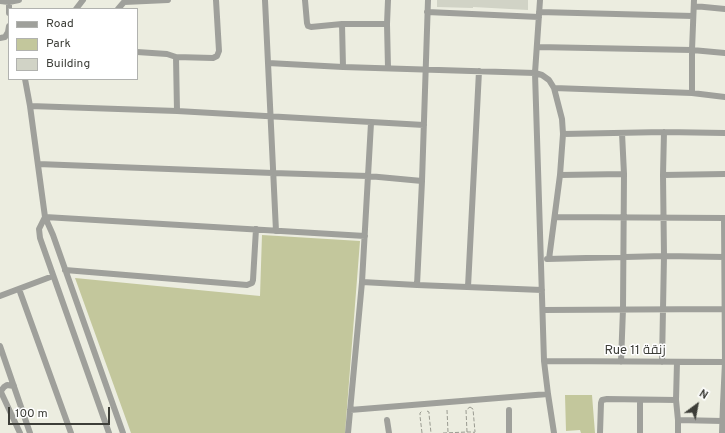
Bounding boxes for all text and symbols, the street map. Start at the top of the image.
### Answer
legend [8,8,138,80]
text: Road [46,16,74,32]
text: Park [46,36,71,52]
text: Building [46,56,90,72]
street label: Rue 11 زنقة [604,343,666,359]
north arrow [677,385,717,425]
text: N [696,387,710,403]
scale bar [10,399,112,425]
text: 100 m [15,406,48,422]

